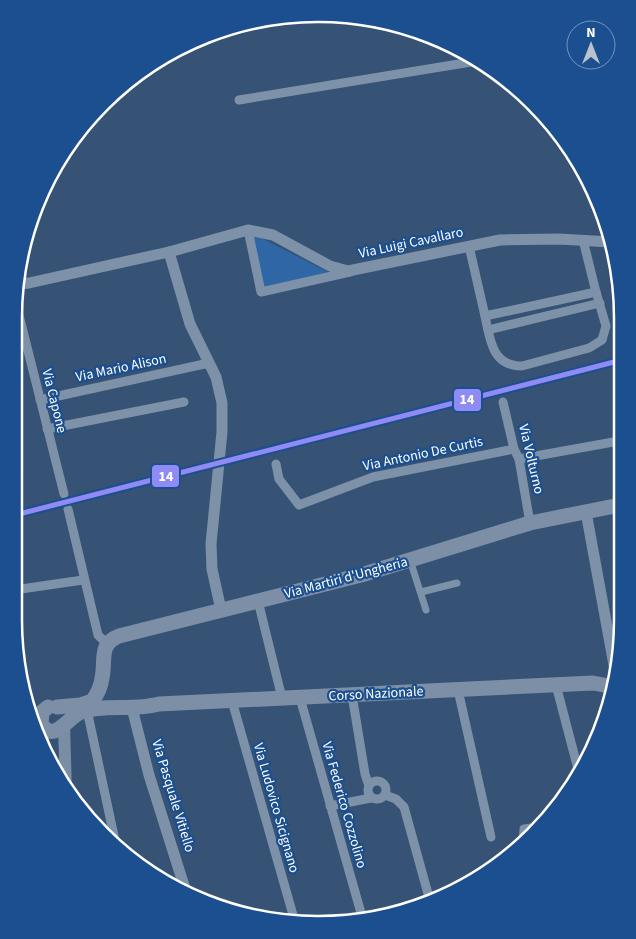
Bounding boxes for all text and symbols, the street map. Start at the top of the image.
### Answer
north arrow [566,20,616,70]
text: N [586,23,596,43]
street label: Via Luigi Cavallaro [357,222,465,264]
street label: Via Mario Alison [74,349,168,387]
street label: Via Capone [36,367,72,435]
line badge: 14 [453,388,482,412]
text: 14 [460,390,475,410]
street label: Via Volturno [513,422,549,496]
street label: Via Antonio De Curtis [361,431,485,476]
line badge: 14 [151,464,180,488]
text: 14 [159,467,174,487]
street label: Via Martiri d'Ungheria [282,552,410,604]
street label: Corso Nazionale [328,682,424,706]
street label: Via Pasquale Vitiello [146,737,200,855]
street label: Via Federico Cozzolino [316,739,372,871]
street label: Via Ludovico Sicignano [248,741,304,875]

